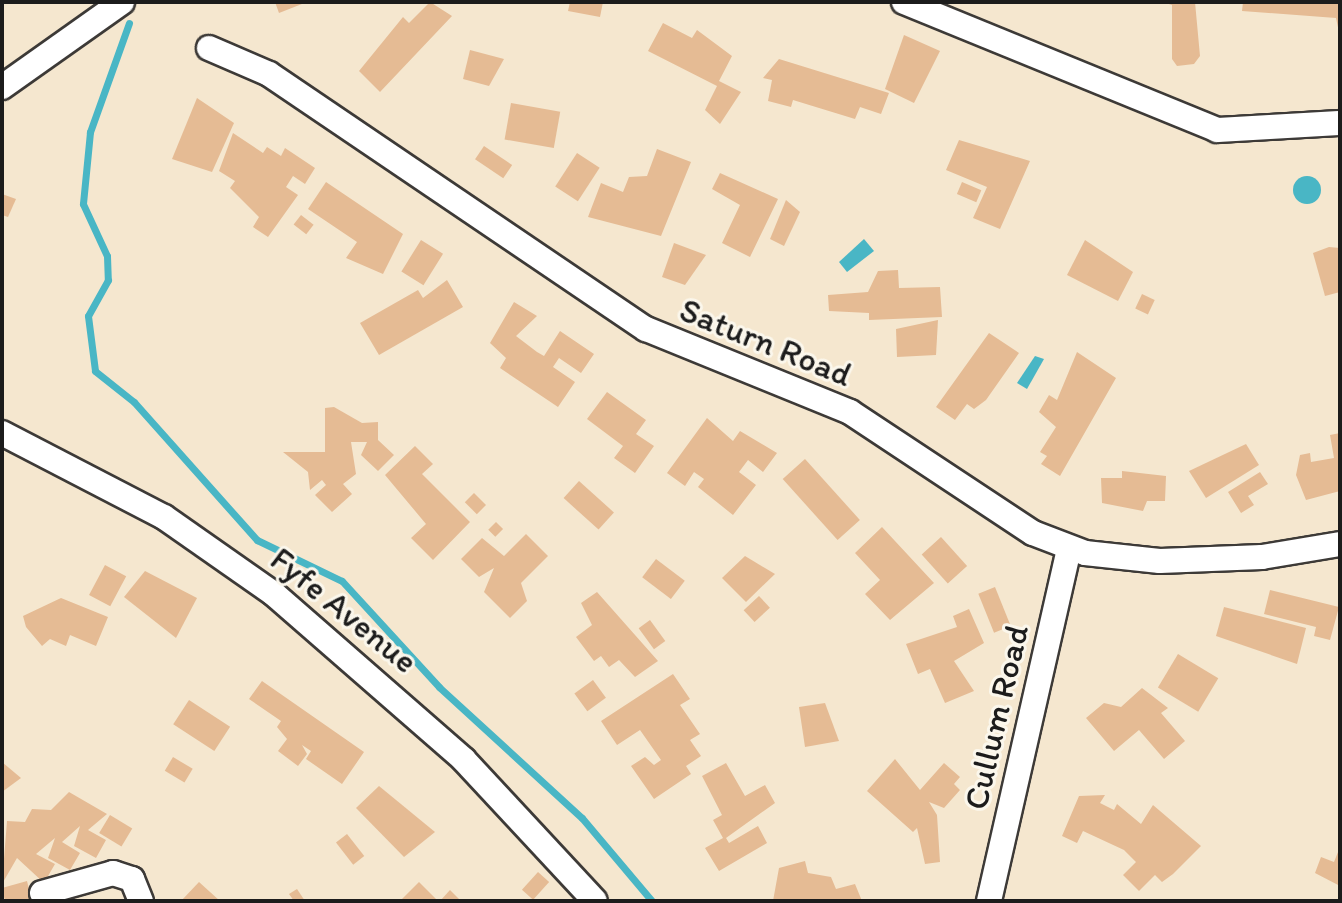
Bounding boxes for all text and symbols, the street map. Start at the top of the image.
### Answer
street label: Saturn Road [674,289,858,395]
street label: Fyfe Avenue [263,539,425,681]
street label: Cullum Road [955,621,1037,813]

